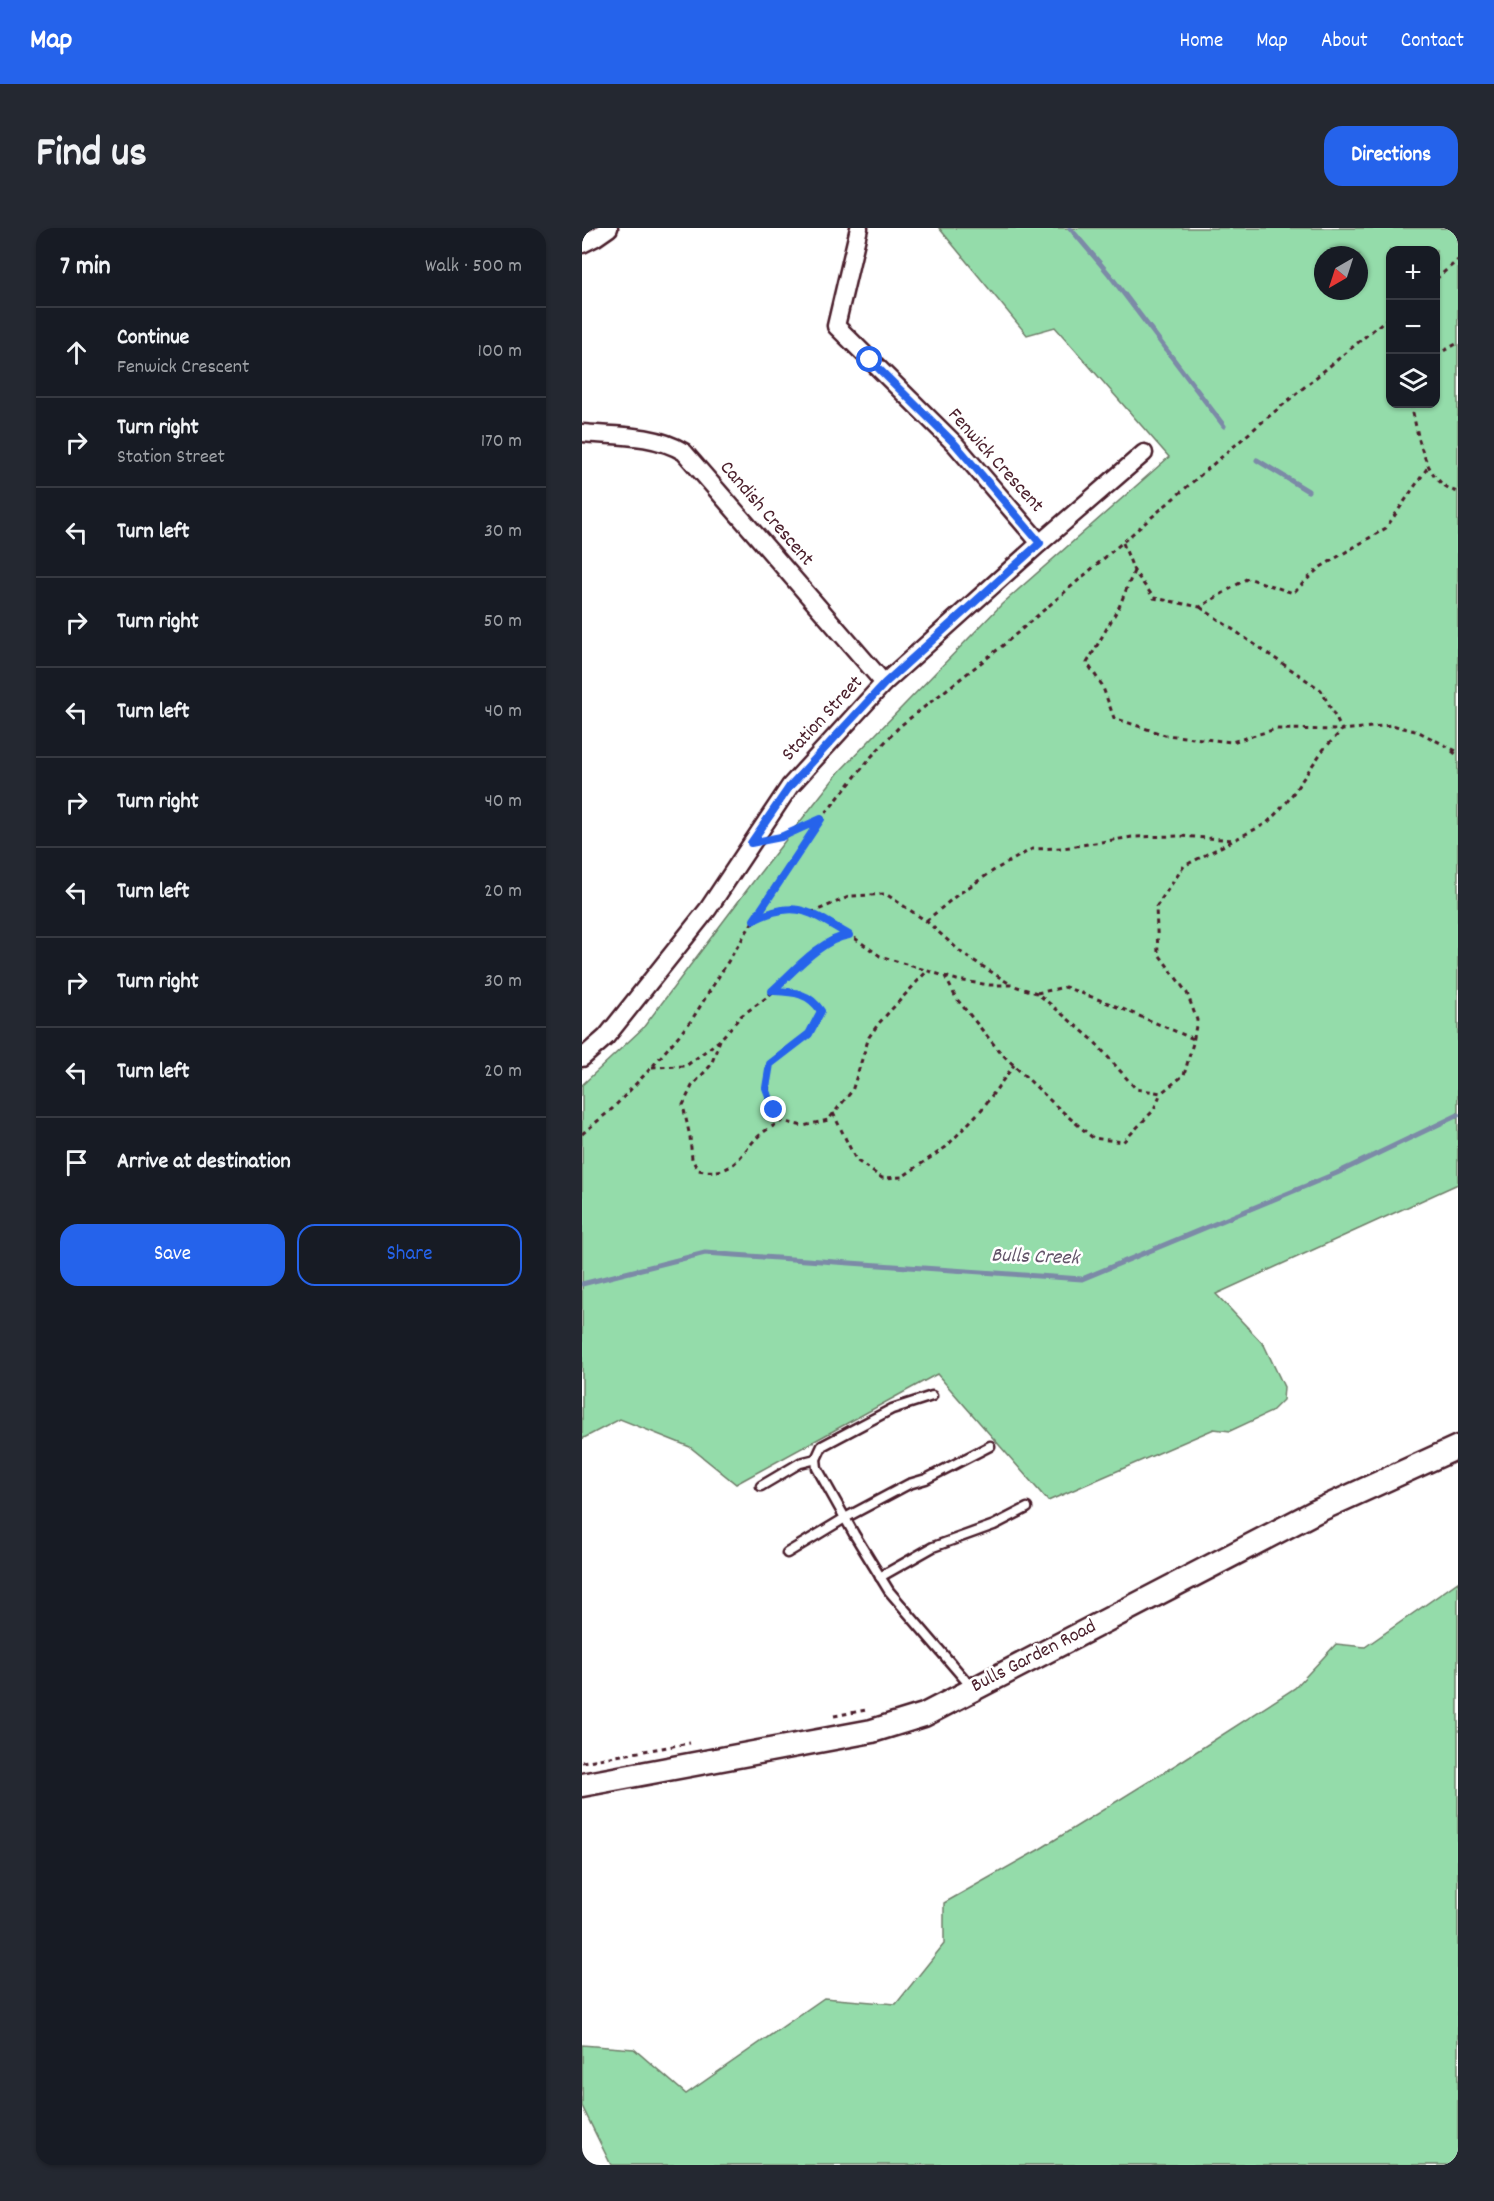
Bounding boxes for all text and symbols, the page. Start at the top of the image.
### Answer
text: Map [30,22,72,62]
text: Home [1179,27,1223,57]
text: Map [1256,27,1288,57]
text: About [1321,27,1368,57]
text: Contact [1401,27,1464,57]
text: Find us [36,126,147,186]
button: Directions [1324,126,1458,186]
north arrow [1314,246,1368,300]
map controls [1386,246,1440,408]
button: + [1386,246,1440,300]
text: 7 min [60,249,111,286]
text: Walk · 500 m [425,253,522,281]
button: − [1386,300,1440,354]
text: Continue [117,323,189,354]
icon: ahead [60,336,93,369]
text: 100 m [478,338,522,366]
route start [856,346,882,372]
text: Fenwick Crescent [117,354,249,382]
button: layers [1386,354,1440,408]
street label: Fenwick Crescent [940,402,1050,520]
text: Turn right [117,413,199,444]
icon: right [60,426,93,459]
text: 170 m [481,428,522,456]
text: Station Street [117,444,225,472]
street label: Candish Crescent [712,455,820,573]
icon: left [60,516,93,549]
text: Turn left [117,517,189,548]
text: 30 m [484,518,522,546]
icon: right [60,606,93,639]
text: Turn right [117,607,199,638]
text: 50 m [484,608,522,636]
street label: Station Street [776,670,870,768]
icon: left [60,696,93,729]
text: Turn left [117,697,189,728]
text: 40 m [484,698,522,726]
icon: right [60,786,93,819]
text: Turn right [117,787,199,818]
text: 40 m [484,788,522,816]
icon: left [60,876,93,909]
text: Turn left [117,877,189,908]
text: 20 m [484,878,522,906]
icon: right [60,966,93,999]
text: Turn right [117,967,199,998]
text: 30 m [484,968,522,996]
icon: left [60,1056,93,1089]
text: Turn left [117,1057,189,1088]
text: 20 m [484,1058,522,1086]
route end [760,1096,786,1122]
icon: arrive [60,1146,93,1179]
text: Arrive at destination [117,1147,291,1178]
button: Save [60,1224,285,1286]
button: Share [297,1224,522,1286]
water label: Bulls Creek [991,1241,1082,1275]
street label: Bulls Garden Road [967,1613,1101,1701]

